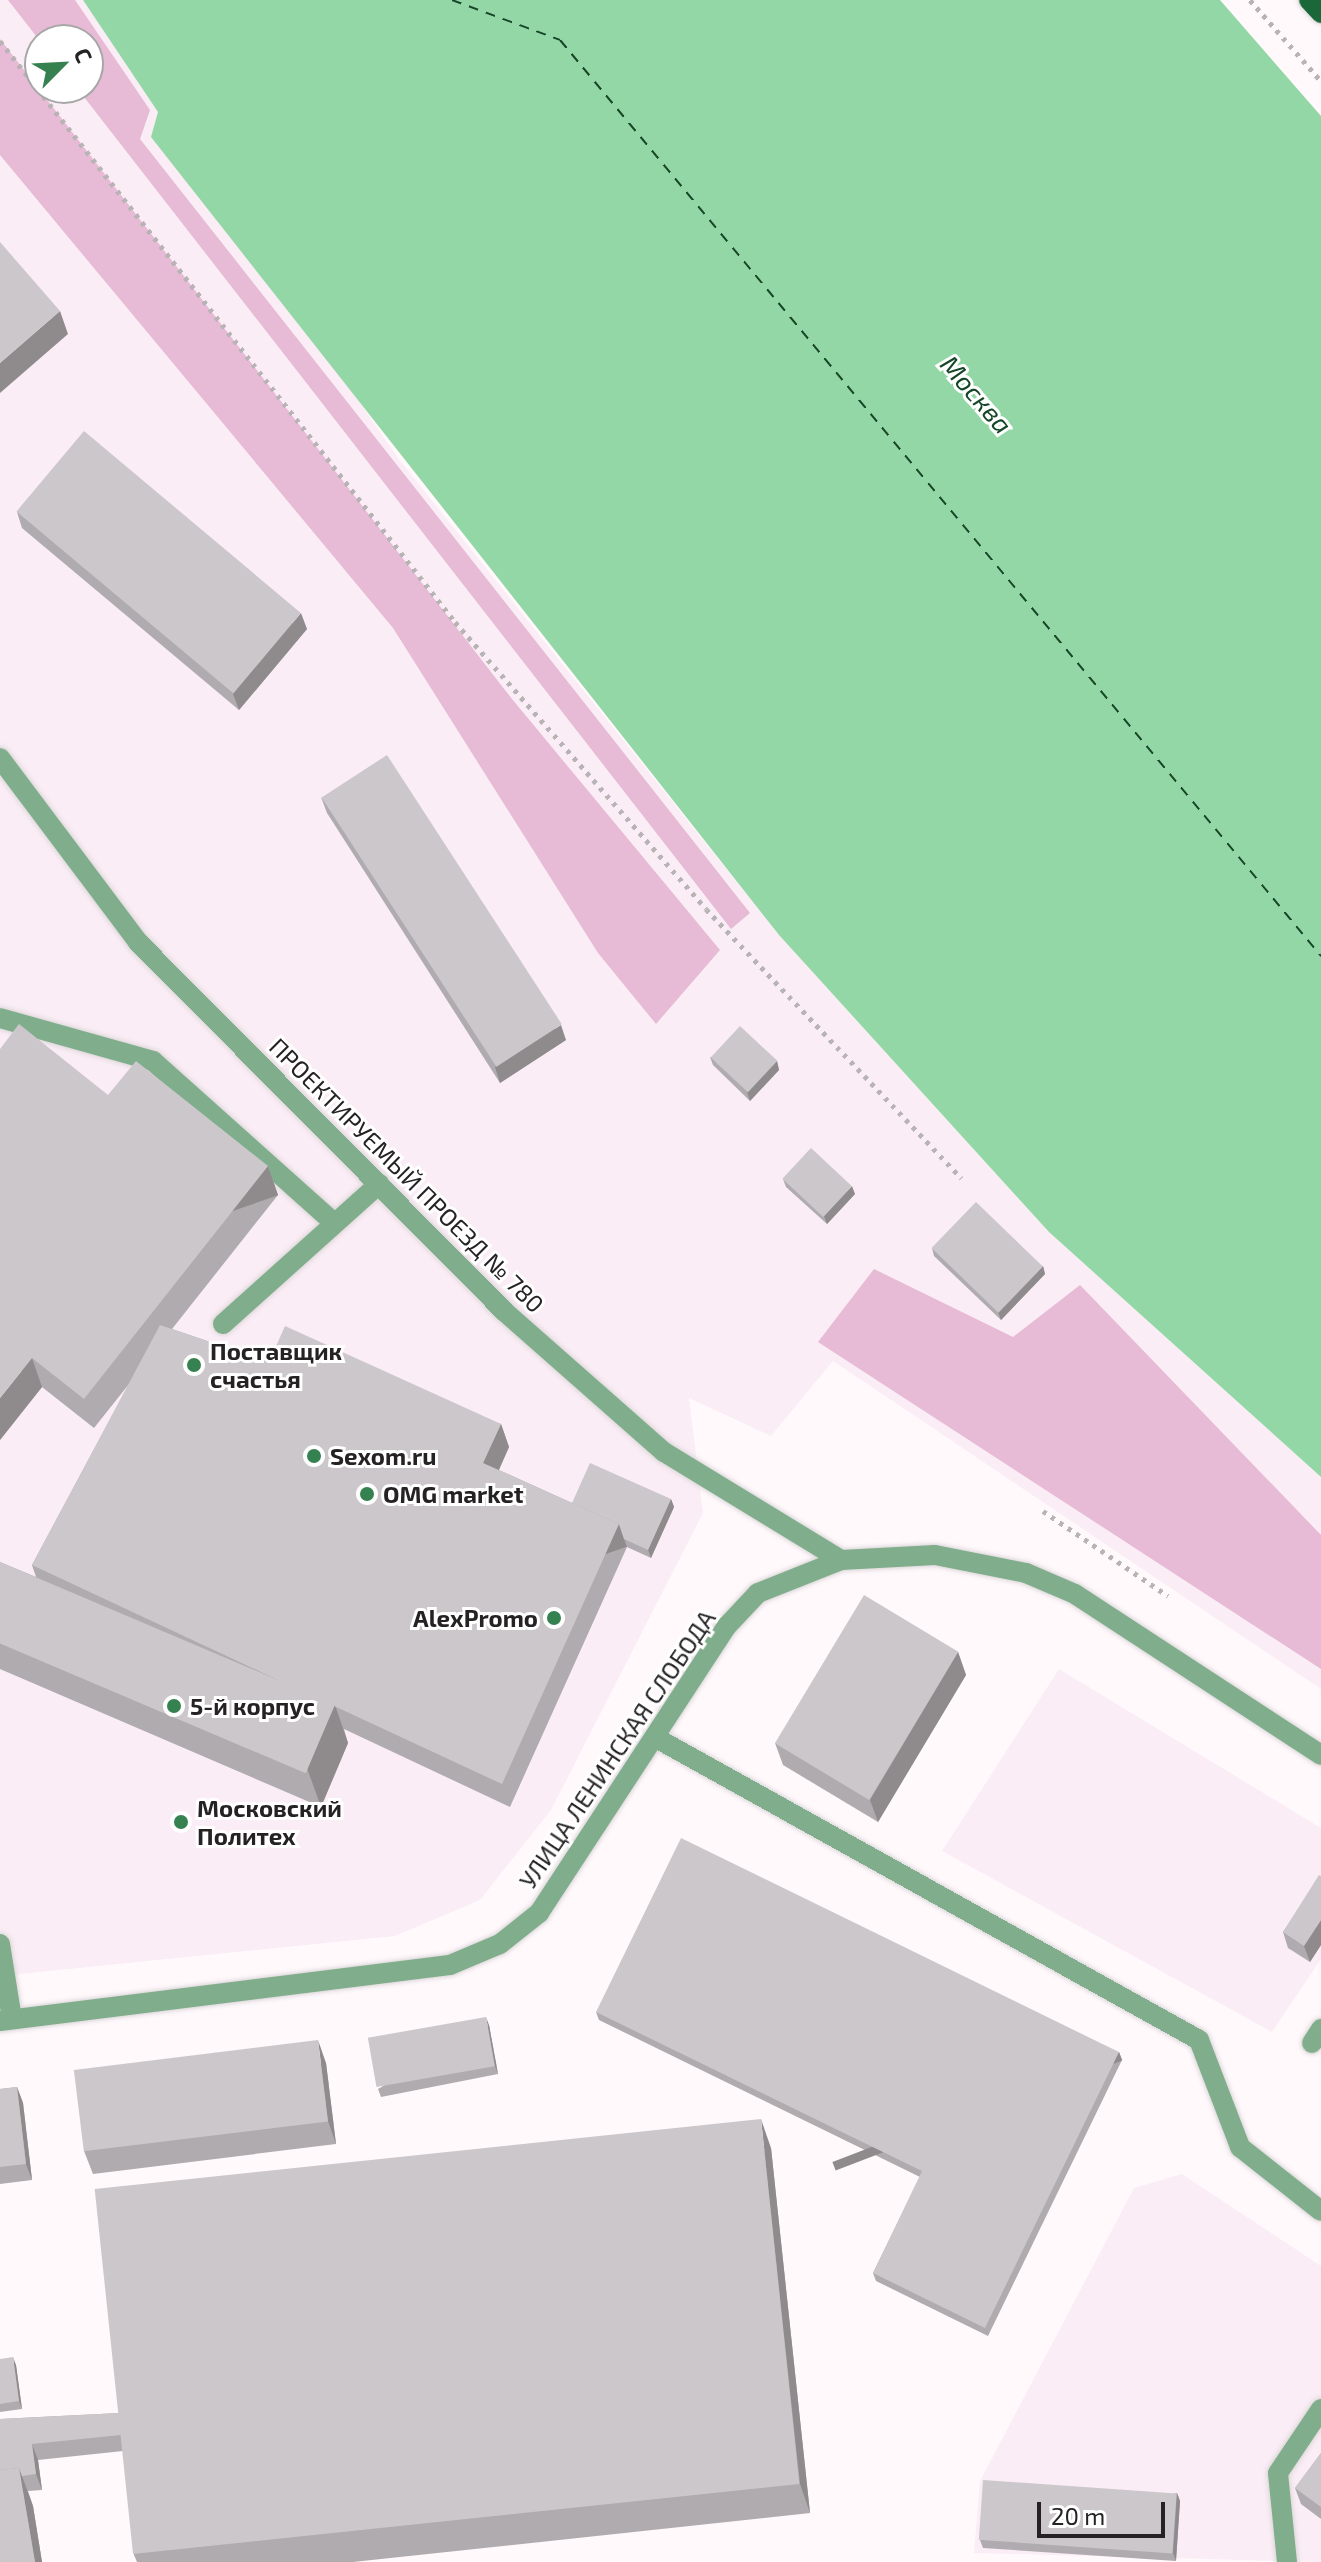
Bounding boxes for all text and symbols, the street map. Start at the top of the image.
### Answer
north arrow [24,24,104,104]
text: С [70,44,99,66]
water label: Москва [935,349,1019,439]
street label: ПРОЕКТИРУЕМЫЙ ПРОЕЗД № 780 [264,1032,550,1318]
place label: Поставщик счастья [210,1337,342,1393]
marker: Поставщик счастья [185,1356,203,1374]
place label: Sexom.ru [330,1442,436,1470]
marker: Sexom.ru [305,1447,323,1465]
place label: OMG market [383,1480,524,1508]
marker: OMG market [358,1485,376,1503]
place label: AlexPromo [413,1604,538,1632]
street label: УЛИЦА ЛЕНИНСКАЯ СЛОБОДА [513,1605,721,1893]
marker: AlexPromo [545,1609,563,1627]
place label: 5-й корпус [190,1692,315,1720]
marker: 5-й корпус [165,1697,183,1715]
place label: Московский Политех [197,1794,342,1850]
marker: Московский Политех [172,1813,190,1831]
scale bar [1041,2486,1169,2536]
text: 20 m [1051,2501,1105,2530]

